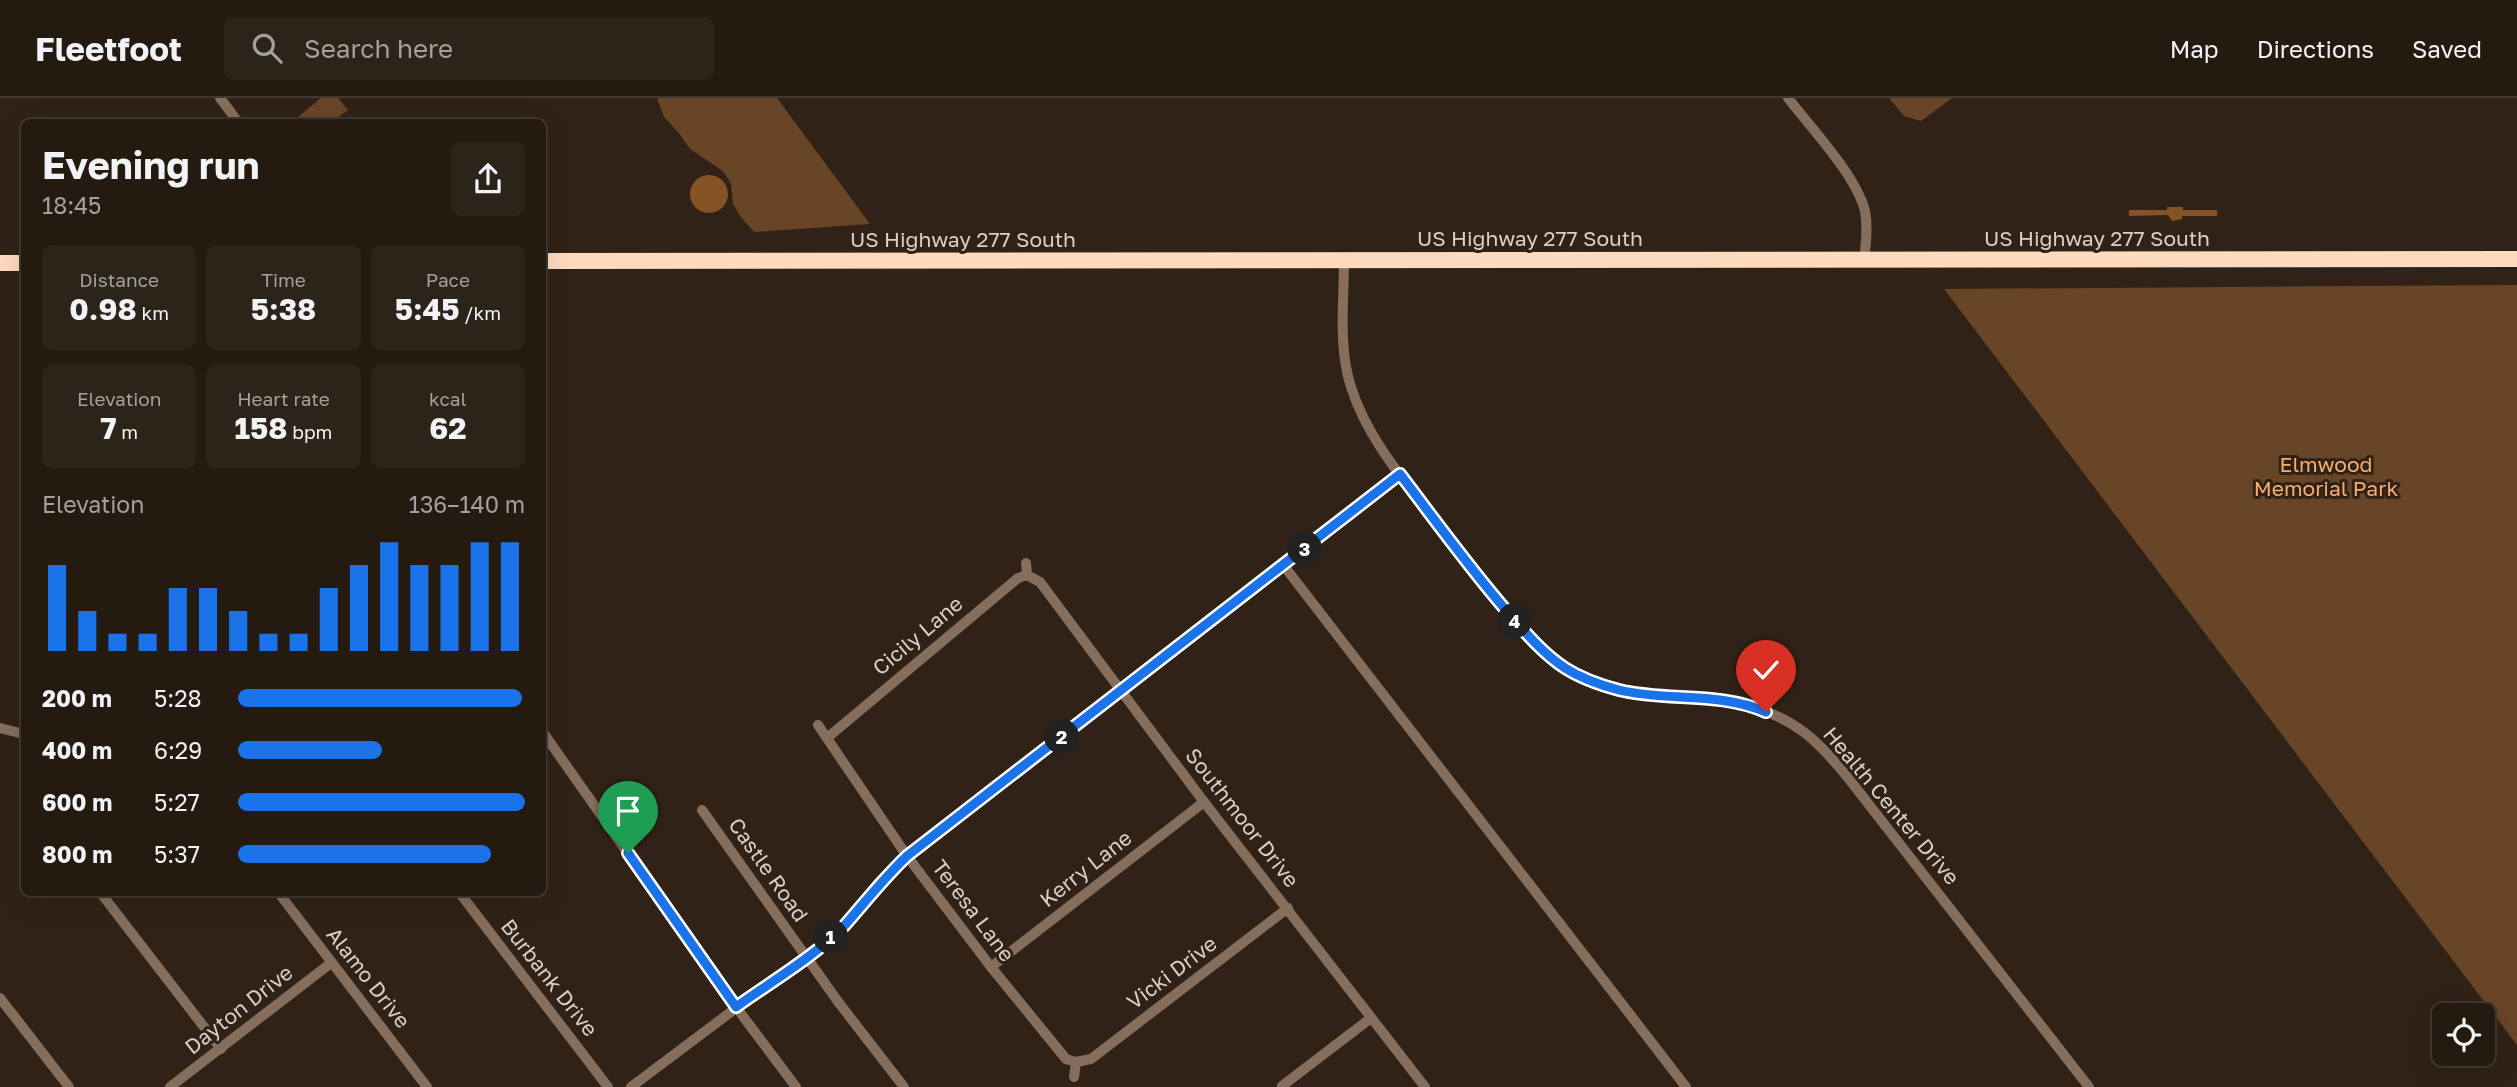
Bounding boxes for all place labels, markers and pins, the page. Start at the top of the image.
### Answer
pin: 3 [1288,532,1322,566]
pin: 4 [1498,603,1532,638]
pin [1736,640,1796,712]
pin: 2 [1044,720,1080,754]
pin [598,781,658,853]
pin: 1 [814,920,848,954]

